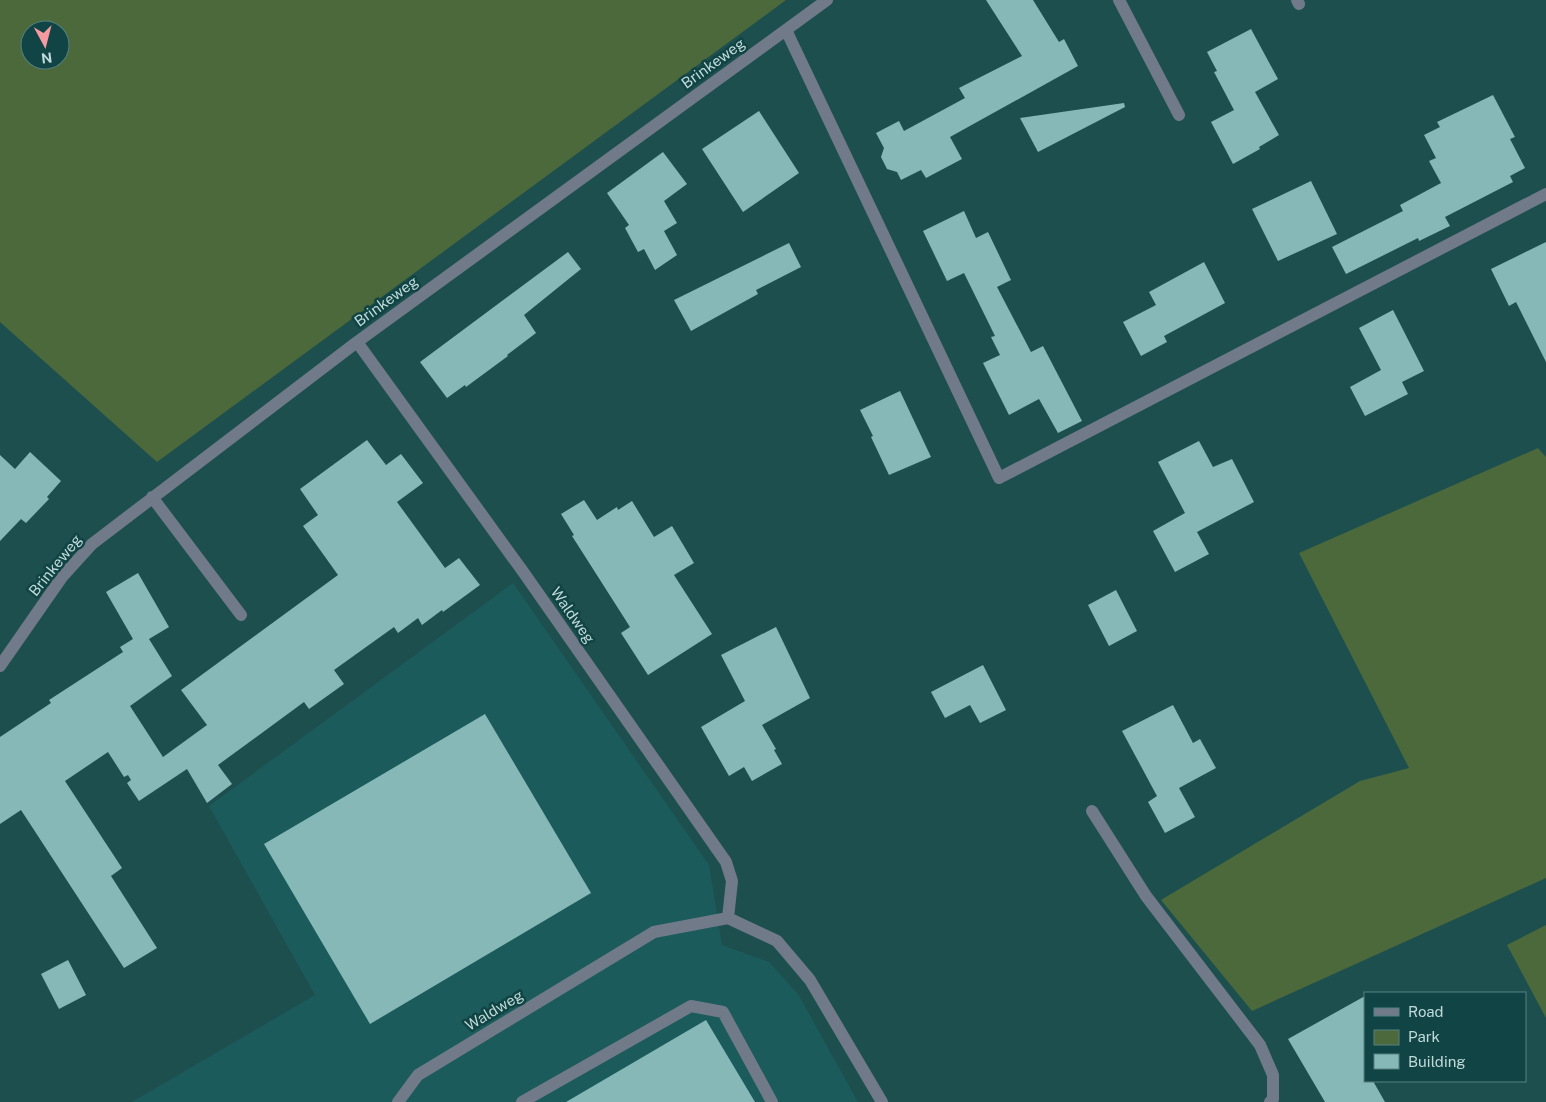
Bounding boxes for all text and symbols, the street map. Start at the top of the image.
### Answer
north arrow [20,20,70,70]
street label: Brinkeweg [678,34,748,92]
text: N [40,49,53,67]
street label: Brinkeweg [351,272,421,330]
street label: Brinkeweg [25,531,85,599]
street label: Waldweg [548,584,598,646]
street label: Waldweg [462,986,526,1034]
legend [1364,992,1526,1082]
text: Road [1408,1003,1444,1020]
text: Park [1408,1028,1440,1045]
text: Building [1408,1053,1466,1070]

